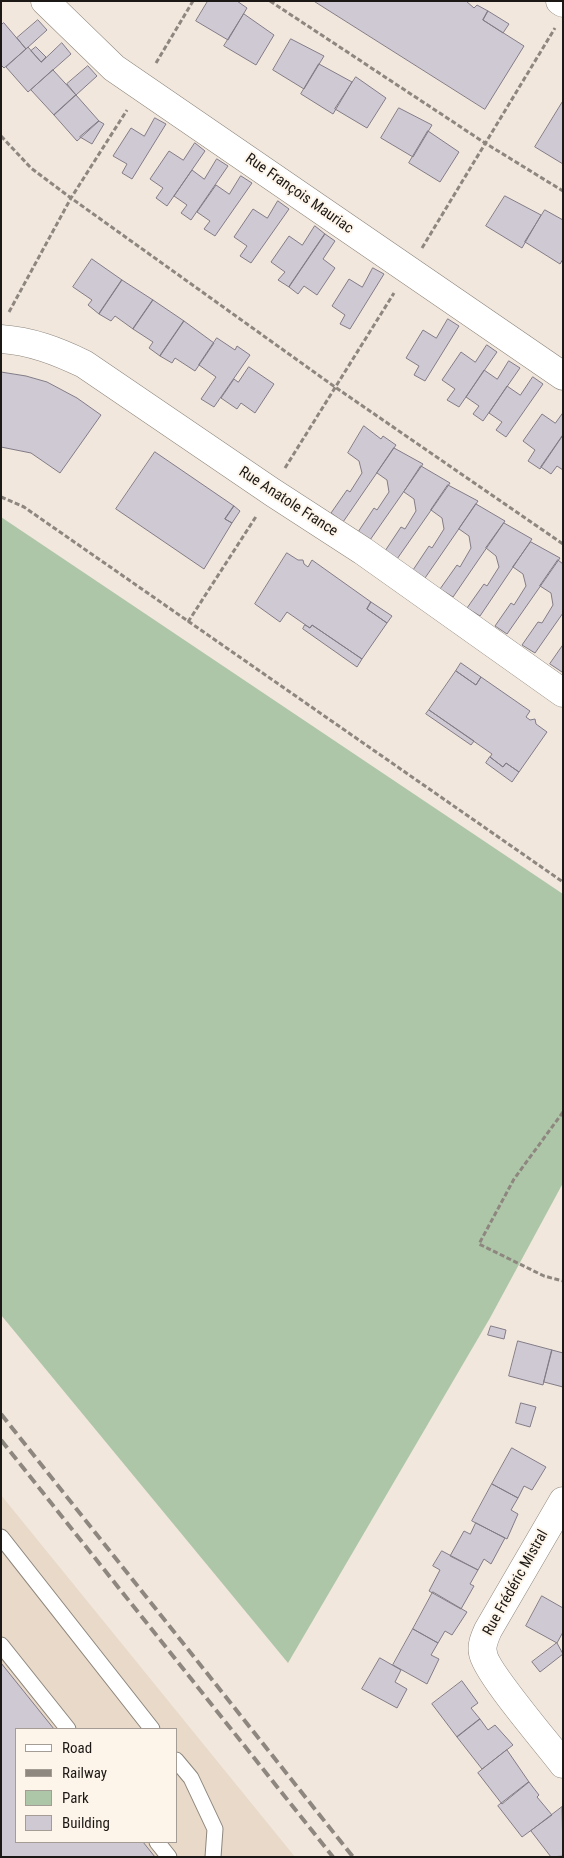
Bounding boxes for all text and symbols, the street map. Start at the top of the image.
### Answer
street label: Rue François Mauriac [242,150,356,238]
street label: Rue Anatole France [235,463,341,541]
street label: Rue Frédéric Mistral [480,1527,552,1639]
legend [15,1728,178,1843]
text: Road [62,1739,92,1757]
text: Railway [62,1764,107,1782]
text: Park [62,1789,89,1807]
text: Building [62,1814,110,1832]

